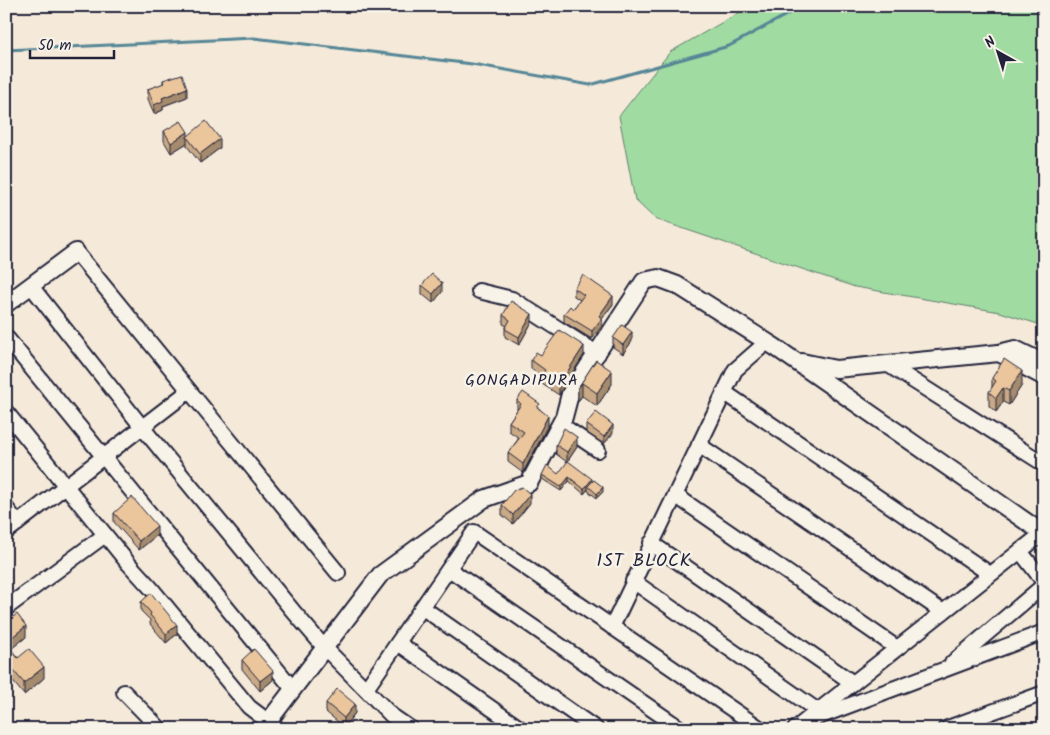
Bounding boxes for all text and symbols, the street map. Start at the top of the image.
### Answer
scale bar [30,28,114,60]
north arrow [972,28,1022,78]
text: N [980,31,1001,54]
text: 50 m [38,34,72,58]
district label: GONGADIPURA [465,368,579,393]
district label: 1ST BLOCK [597,547,691,576]

